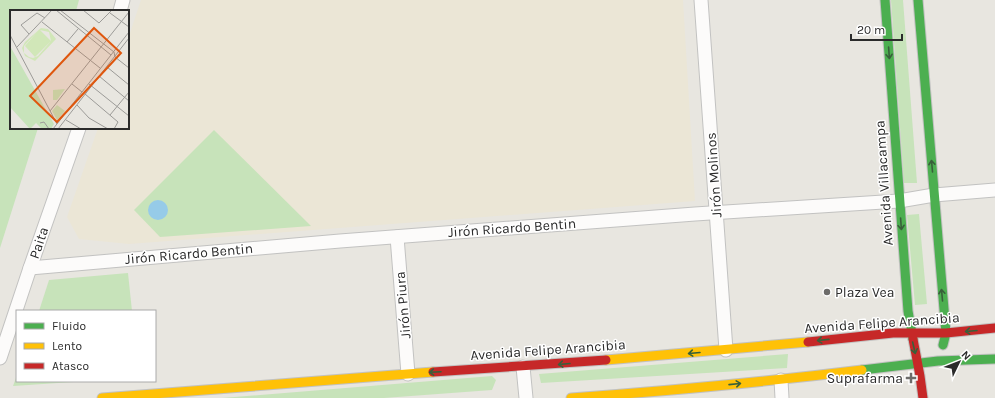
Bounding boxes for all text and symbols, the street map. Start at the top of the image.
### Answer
inset map [10,10,129,129]
scale bar [851,16,902,42]
text: 20 m [857,23,885,37]
one-way arrow [885,46,893,59]
street label: Avenida Villacampa [871,120,897,246]
street label: Jirón Molinos [703,132,725,218]
one-way arrow [928,160,936,173]
street label: Jirón Ricardo Bentin [447,215,577,241]
one-way arrow [898,217,905,230]
street label: Paita [26,225,52,261]
street label: Jirón Ricardo Bentin [124,240,254,268]
street label: Jirón Piura [392,271,414,339]
place label: Plaza Vea [835,284,894,301]
marker: Plaza Vea [822,287,832,297]
one-way arrow [939,289,946,302]
street label: Avenida Felipe Arancibia [804,309,960,337]
legend [16,310,156,382]
text: Fluido [52,319,86,333]
one-way arrow [964,327,977,334]
street label: Avenida Felipe Arancibia [470,336,626,364]
one-way arrow [817,337,830,344]
text: Lento [52,339,82,353]
one-way arrow [910,341,918,354]
north arrow [939,342,979,382]
text: N [959,348,973,363]
one-way arrow [688,349,701,356]
text: Atasco [52,359,89,373]
one-way arrow [558,360,571,367]
one-way arrow [429,369,442,376]
place label: Suprafarma [827,370,903,387]
marker: Suprafarma [906,373,916,383]
one-way arrow [728,381,741,388]

